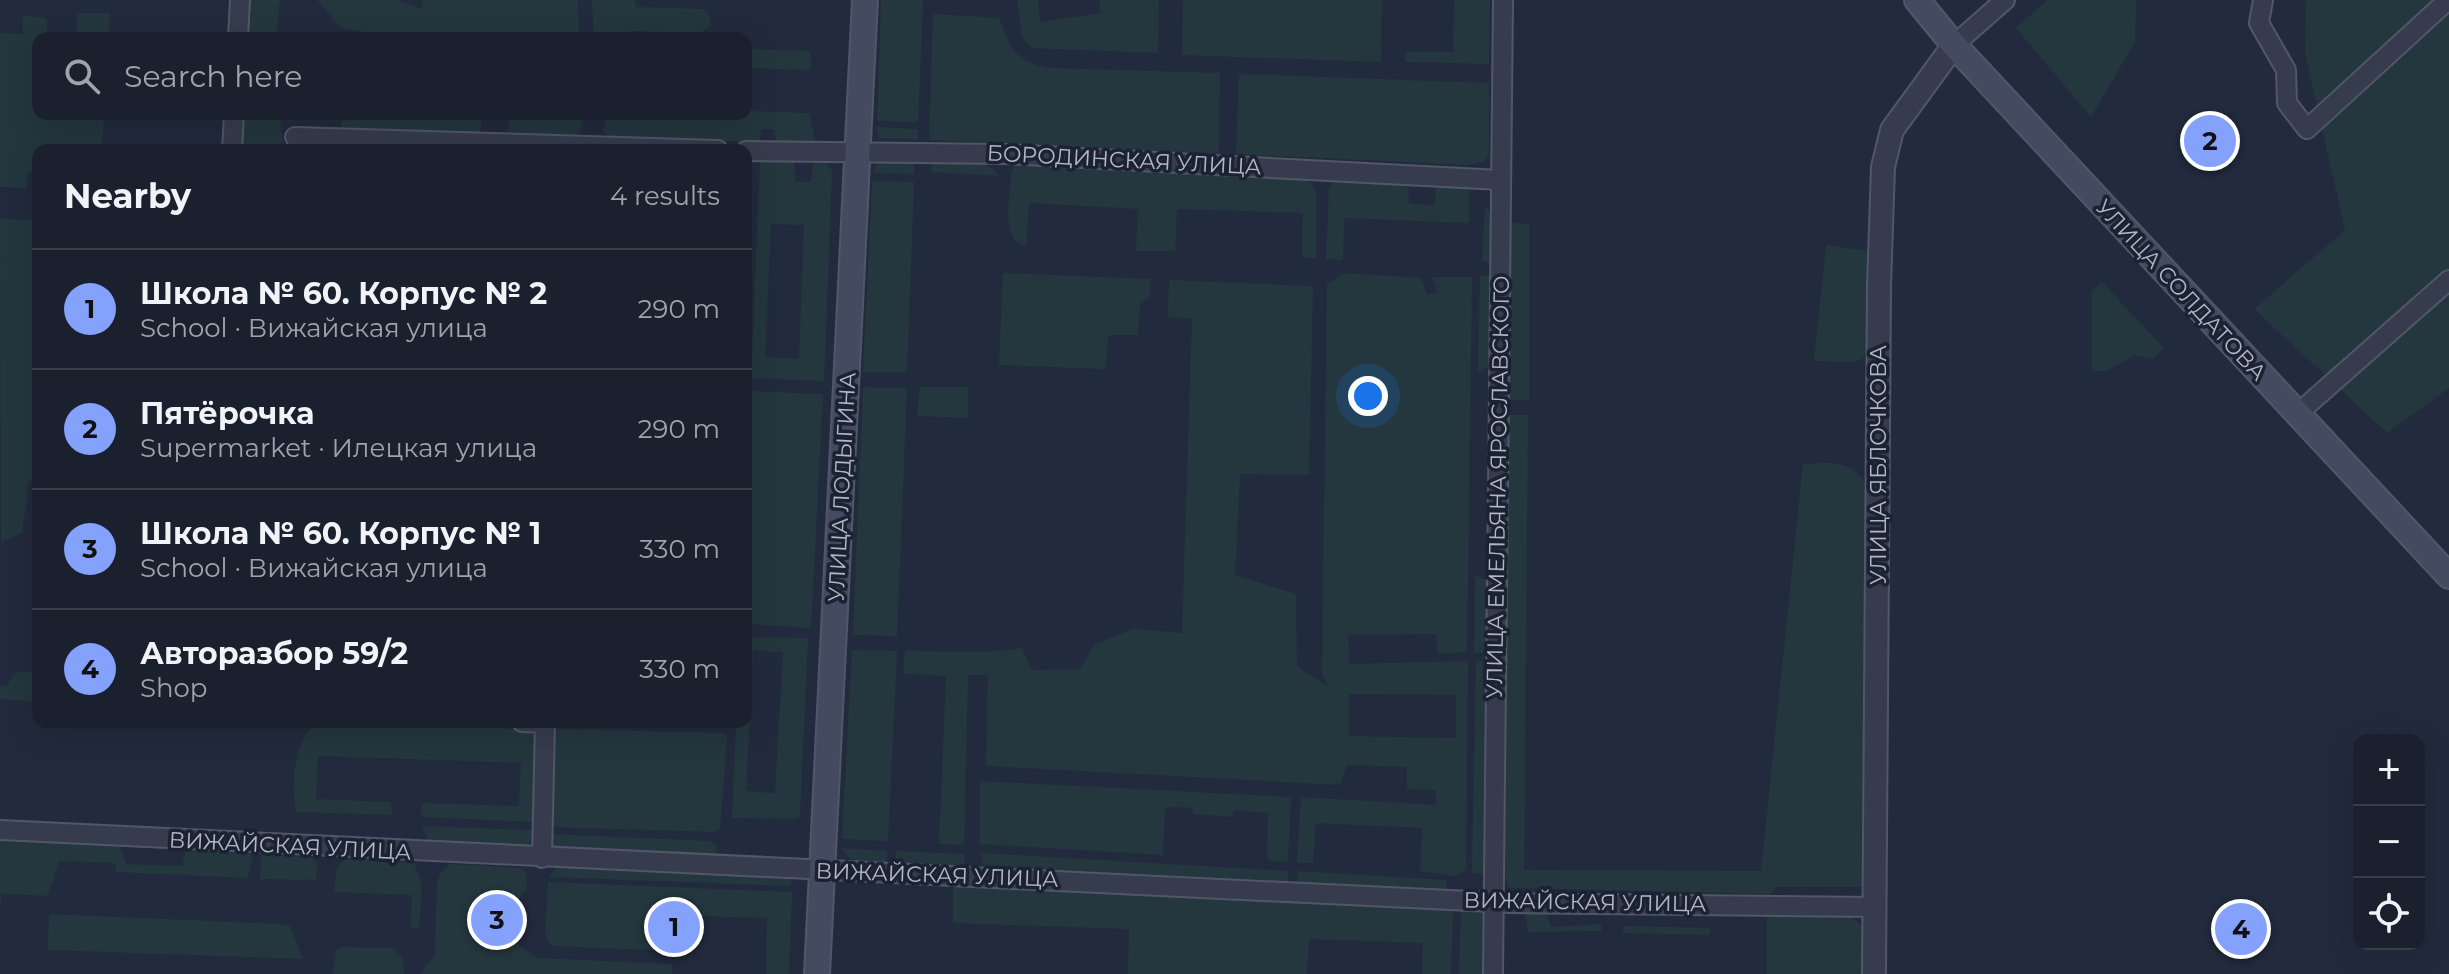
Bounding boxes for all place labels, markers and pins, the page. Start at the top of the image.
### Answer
pin: 2 [2184,111,2236,171]
pin: 3 [471,890,523,950]
pin: 1 [648,897,700,957]
pin: 4 [2215,899,2267,959]

